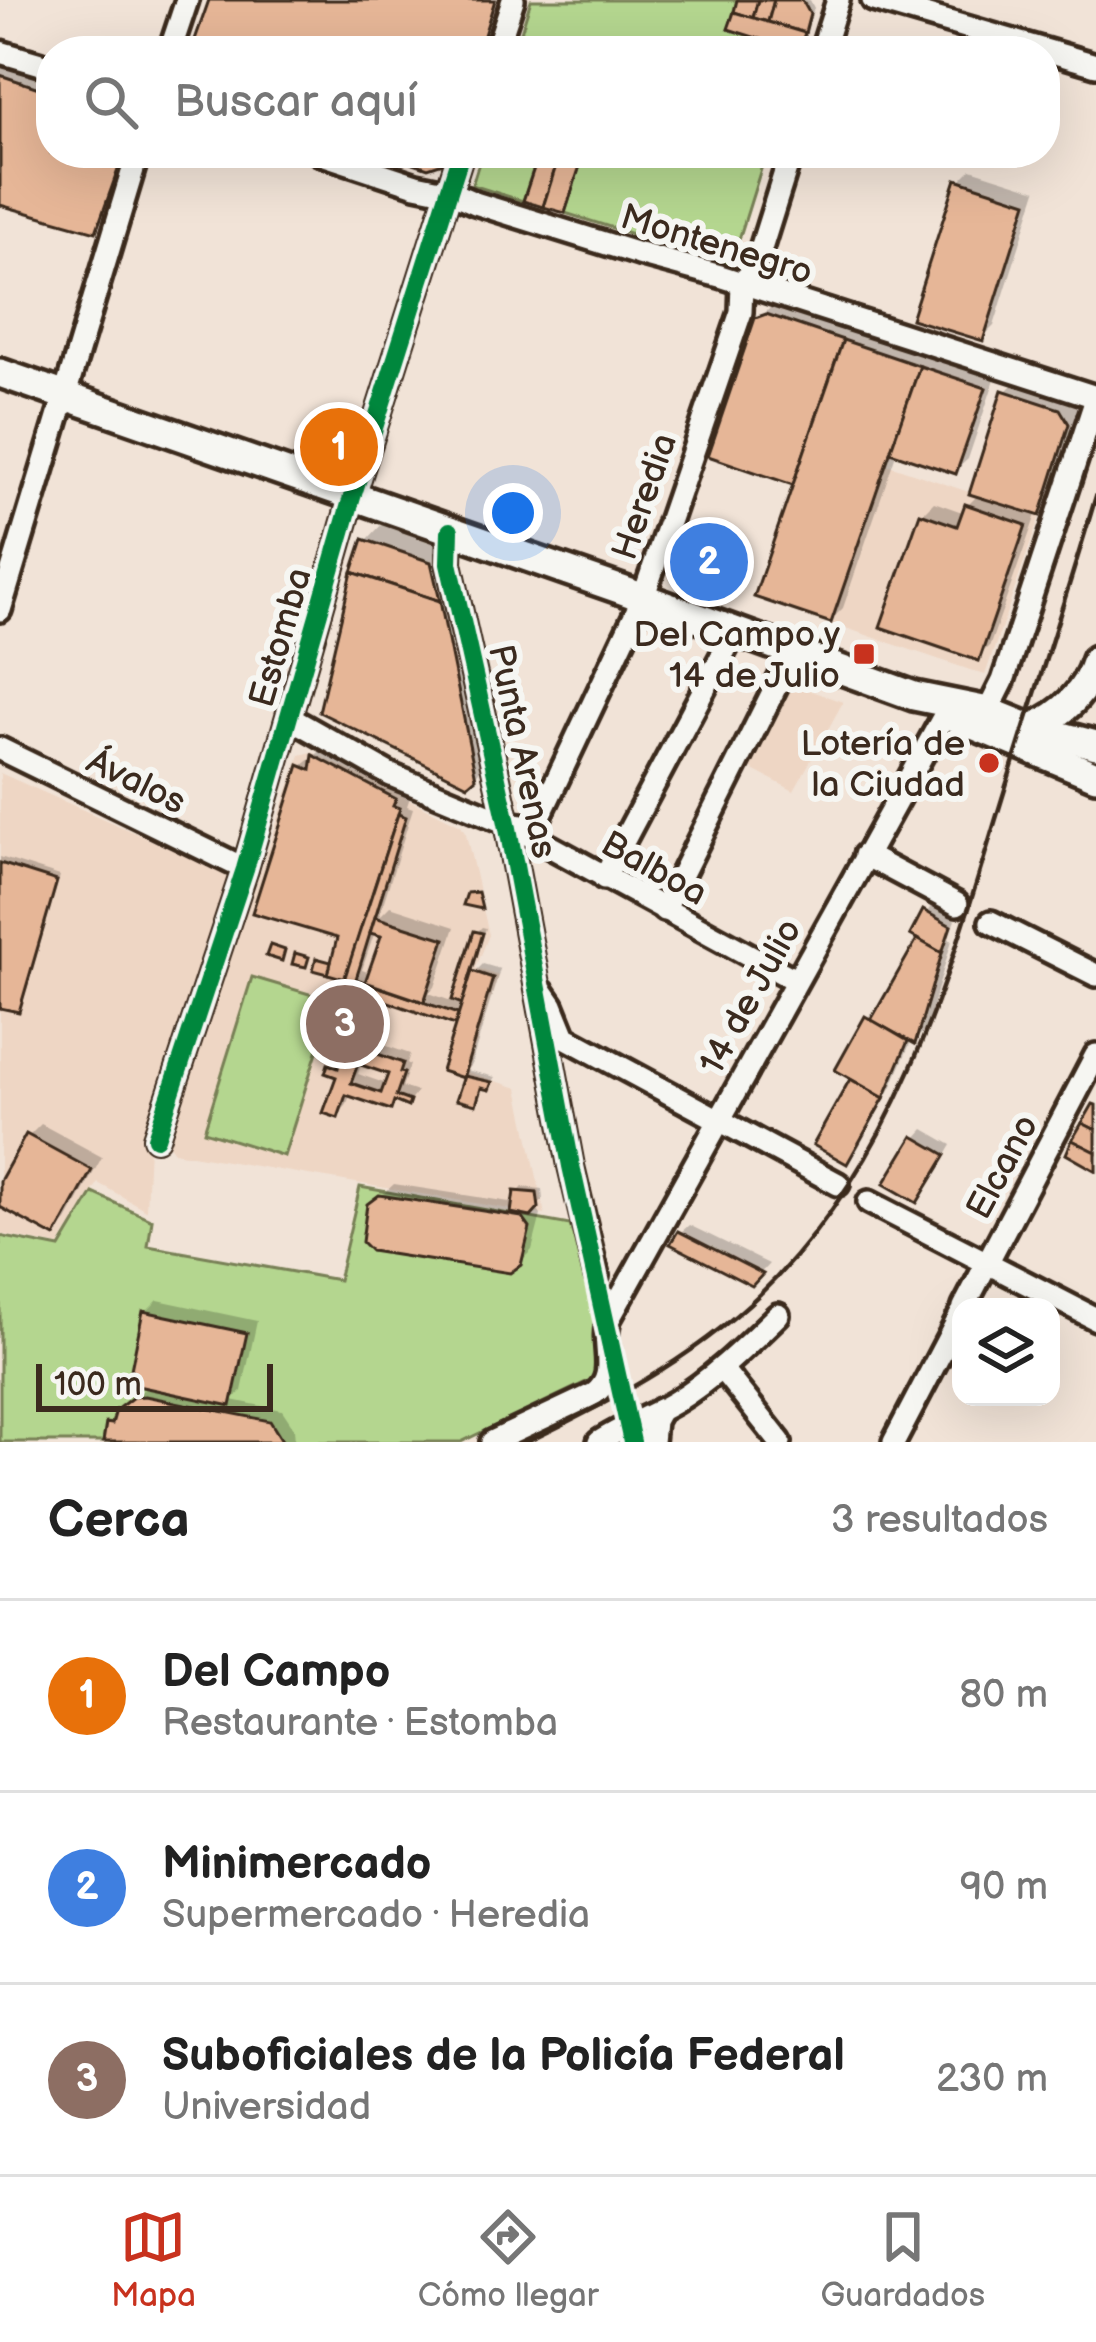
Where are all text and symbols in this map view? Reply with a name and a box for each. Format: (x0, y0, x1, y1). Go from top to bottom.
search box (36, 36, 1060, 168)
icon: search (78, 69, 144, 135)
text: Buscar aquí (174, 75, 417, 130)
street label: Montenegro (615, 196, 817, 295)
pin: 1 (300, 402, 378, 492)
street label: Heredia (604, 428, 687, 566)
your location (483, 483, 543, 543)
pin: 2 (670, 517, 748, 607)
street label: Estomba (241, 563, 322, 712)
place label: Del Campo y 14 de Julio (633, 614, 841, 698)
street label: Punta Arenas (478, 641, 565, 862)
marker: Del Campo y 14 de Julio (851, 641, 877, 667)
place label: Lotería de la Ciudad (800, 723, 965, 807)
street label: Ávalos (79, 739, 193, 825)
marker: Lotería de la Ciudad (976, 750, 1002, 776)
street label: Balboa (593, 823, 714, 916)
street label: 14 de Julio (691, 912, 811, 1082)
pin: 3 (306, 979, 384, 1069)
street label: Elcano (958, 1108, 1048, 1227)
map controls (952, 1298, 1060, 1406)
button: layers (952, 1298, 1060, 1406)
scale bar (36, 1358, 273, 1411)
text: 100 m (54, 1365, 142, 1405)
text: Cerca (48, 1490, 190, 1551)
text: 3 resultados (831, 1497, 1048, 1544)
text: Del Campo (162, 1645, 390, 1700)
text: 1 (79, 1672, 95, 1719)
text: 80 m (960, 1672, 1048, 1719)
text: Restaurante · Estomba (162, 1700, 558, 1747)
text: Minimercado (162, 1837, 431, 1892)
text: 2 (75, 1864, 99, 1911)
text: 90 m (960, 1864, 1048, 1911)
text: Supermercado · Heredia (162, 1892, 590, 1939)
text: Suboficiales de la Policía Federal (162, 2029, 845, 2084)
text: 3 (76, 2056, 98, 2103)
text: 230 m (936, 2056, 1048, 2103)
text: Universidad (162, 2084, 371, 2131)
tab: Mapa (111, 2204, 196, 2316)
tab: Cómo llegar (418, 2204, 599, 2316)
tab: Guardados (820, 2204, 985, 2316)

